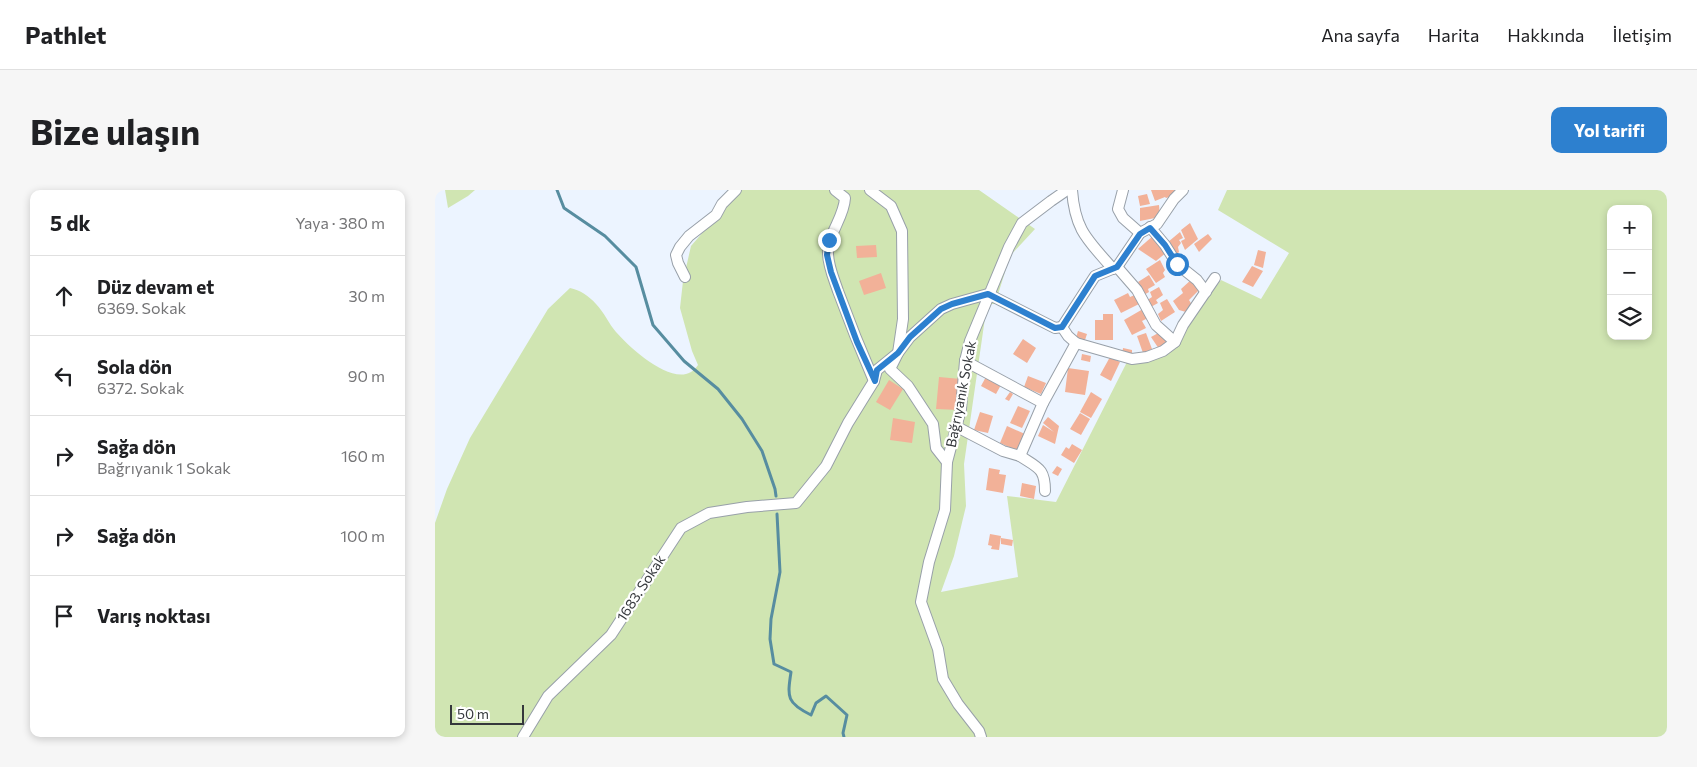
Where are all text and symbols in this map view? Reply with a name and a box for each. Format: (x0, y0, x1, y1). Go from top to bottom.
text: Pathlet (25, 20, 106, 49)
text: Ana sayfa (1321, 24, 1400, 46)
text: Harita (1428, 24, 1479, 46)
text: Hakkında (1507, 24, 1585, 46)
text: İletişim (1613, 24, 1672, 46)
button: Yol tarifi (1551, 107, 1667, 153)
text: Bize ulaşın (30, 109, 200, 152)
map controls (1607, 205, 1652, 340)
button: + (1607, 205, 1652, 250)
text: 5 dk (50, 210, 91, 235)
text: Yaya · 380 m (295, 213, 385, 232)
route end (818, 229, 841, 252)
button: − (1607, 250, 1652, 295)
route start (1166, 253, 1189, 276)
text: Düz devam et (97, 275, 214, 298)
icon: ahead (50, 282, 78, 310)
text: 30 m (348, 286, 385, 305)
button: layers (1607, 295, 1652, 340)
text: 6369. Sokak (97, 298, 186, 317)
street label: Bağrıyanık Sokak (942, 339, 979, 449)
text: Sola dön (97, 355, 172, 378)
icon: left (50, 362, 78, 390)
text: 90 m (348, 366, 385, 385)
text: 6372. Sokak (97, 378, 185, 397)
text: Sağa dön (97, 435, 176, 458)
icon: right (50, 442, 78, 470)
text: 160 m (341, 446, 385, 465)
text: Bağrıyanık 1 Sokak (97, 458, 231, 477)
icon: right (50, 522, 78, 550)
text: Sağa dön (97, 524, 176, 547)
text: 100 m (340, 526, 385, 545)
street label: 1683. Sokak (613, 551, 669, 624)
icon: arrive (50, 602, 78, 630)
text: Varış noktası (97, 604, 210, 627)
scale bar (450, 702, 524, 725)
text: 50 m (457, 705, 489, 722)

